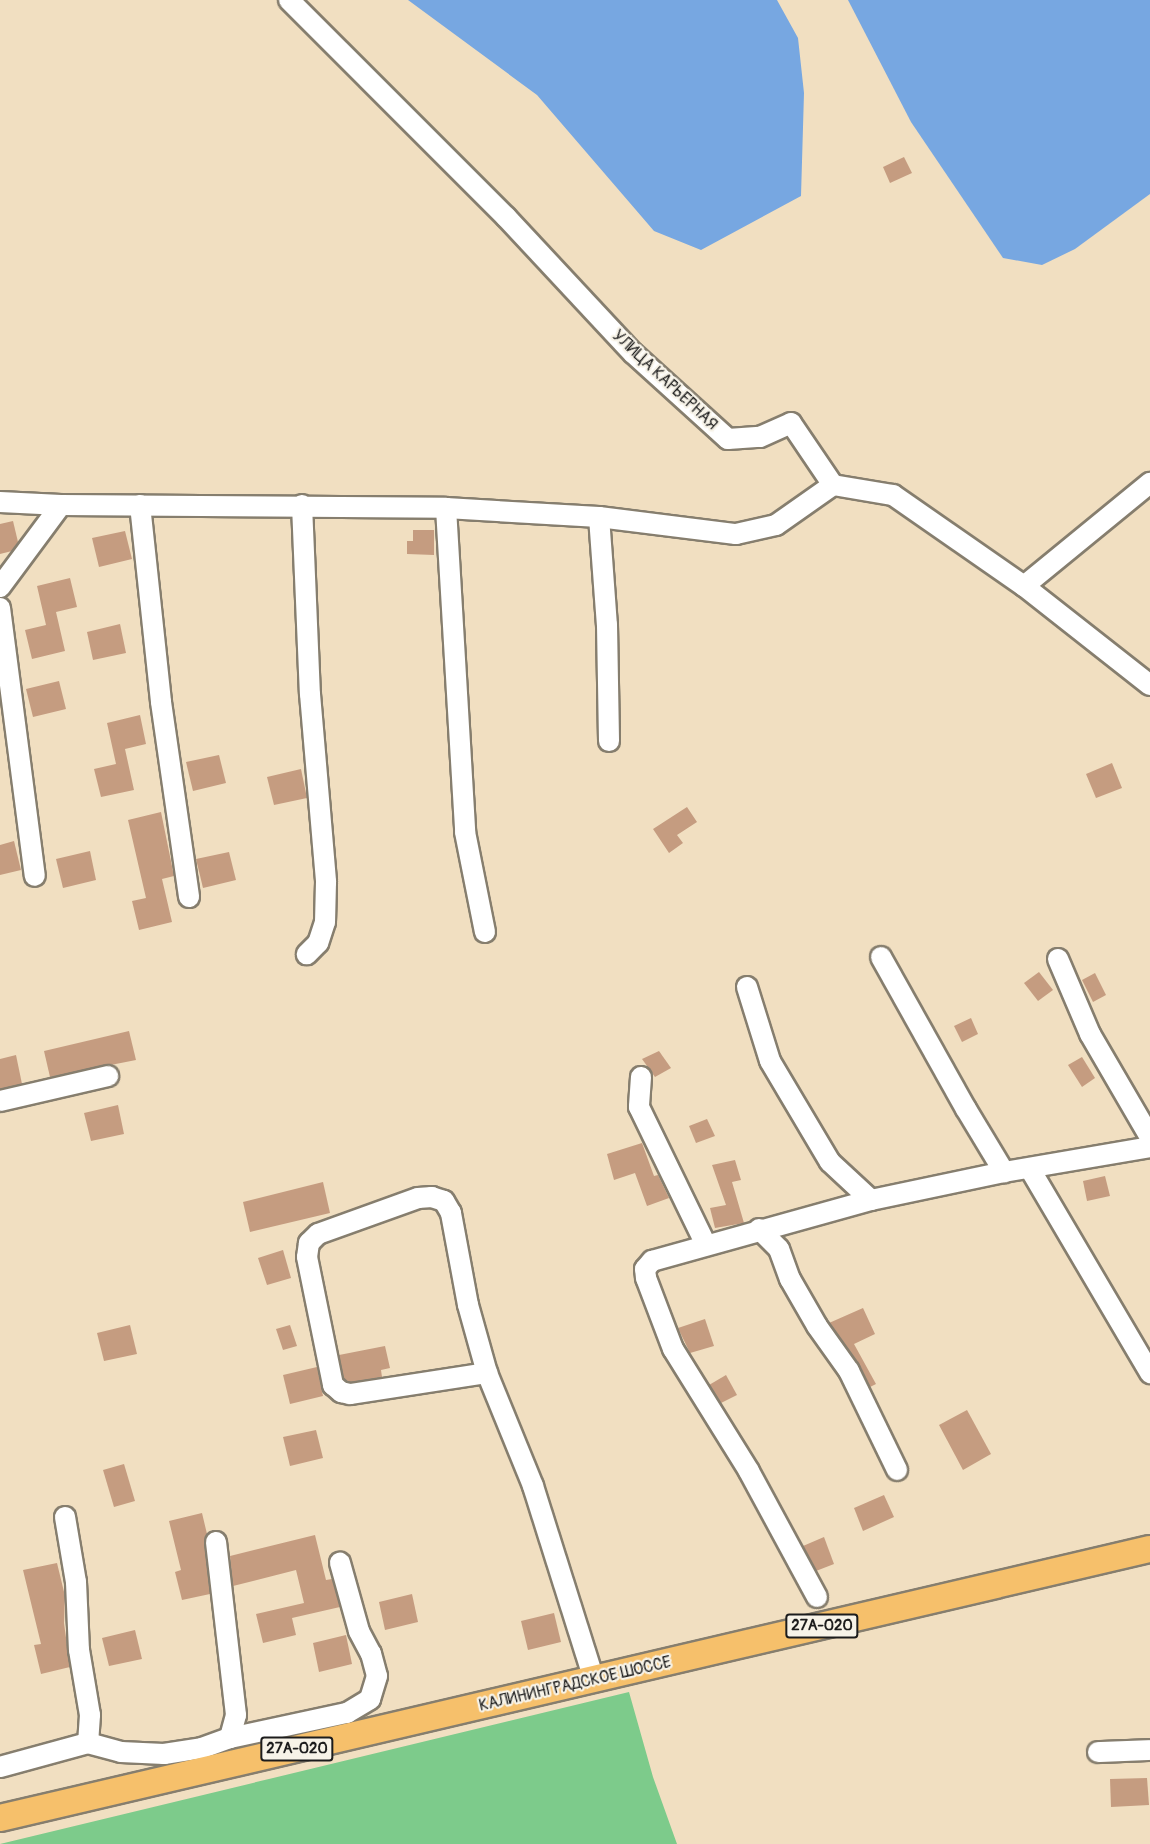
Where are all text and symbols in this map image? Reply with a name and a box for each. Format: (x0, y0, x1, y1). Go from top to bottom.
street label: УЛИЦА КАРЬЕРНАЯ (608, 326, 722, 434)
road number: 27А-020 (784, 1614, 860, 1638)
street label: КАЛИНИНГРАДСКОЕ ШОССЕ (477, 1653, 673, 1715)
road number: 27А-020 (260, 1737, 334, 1761)

